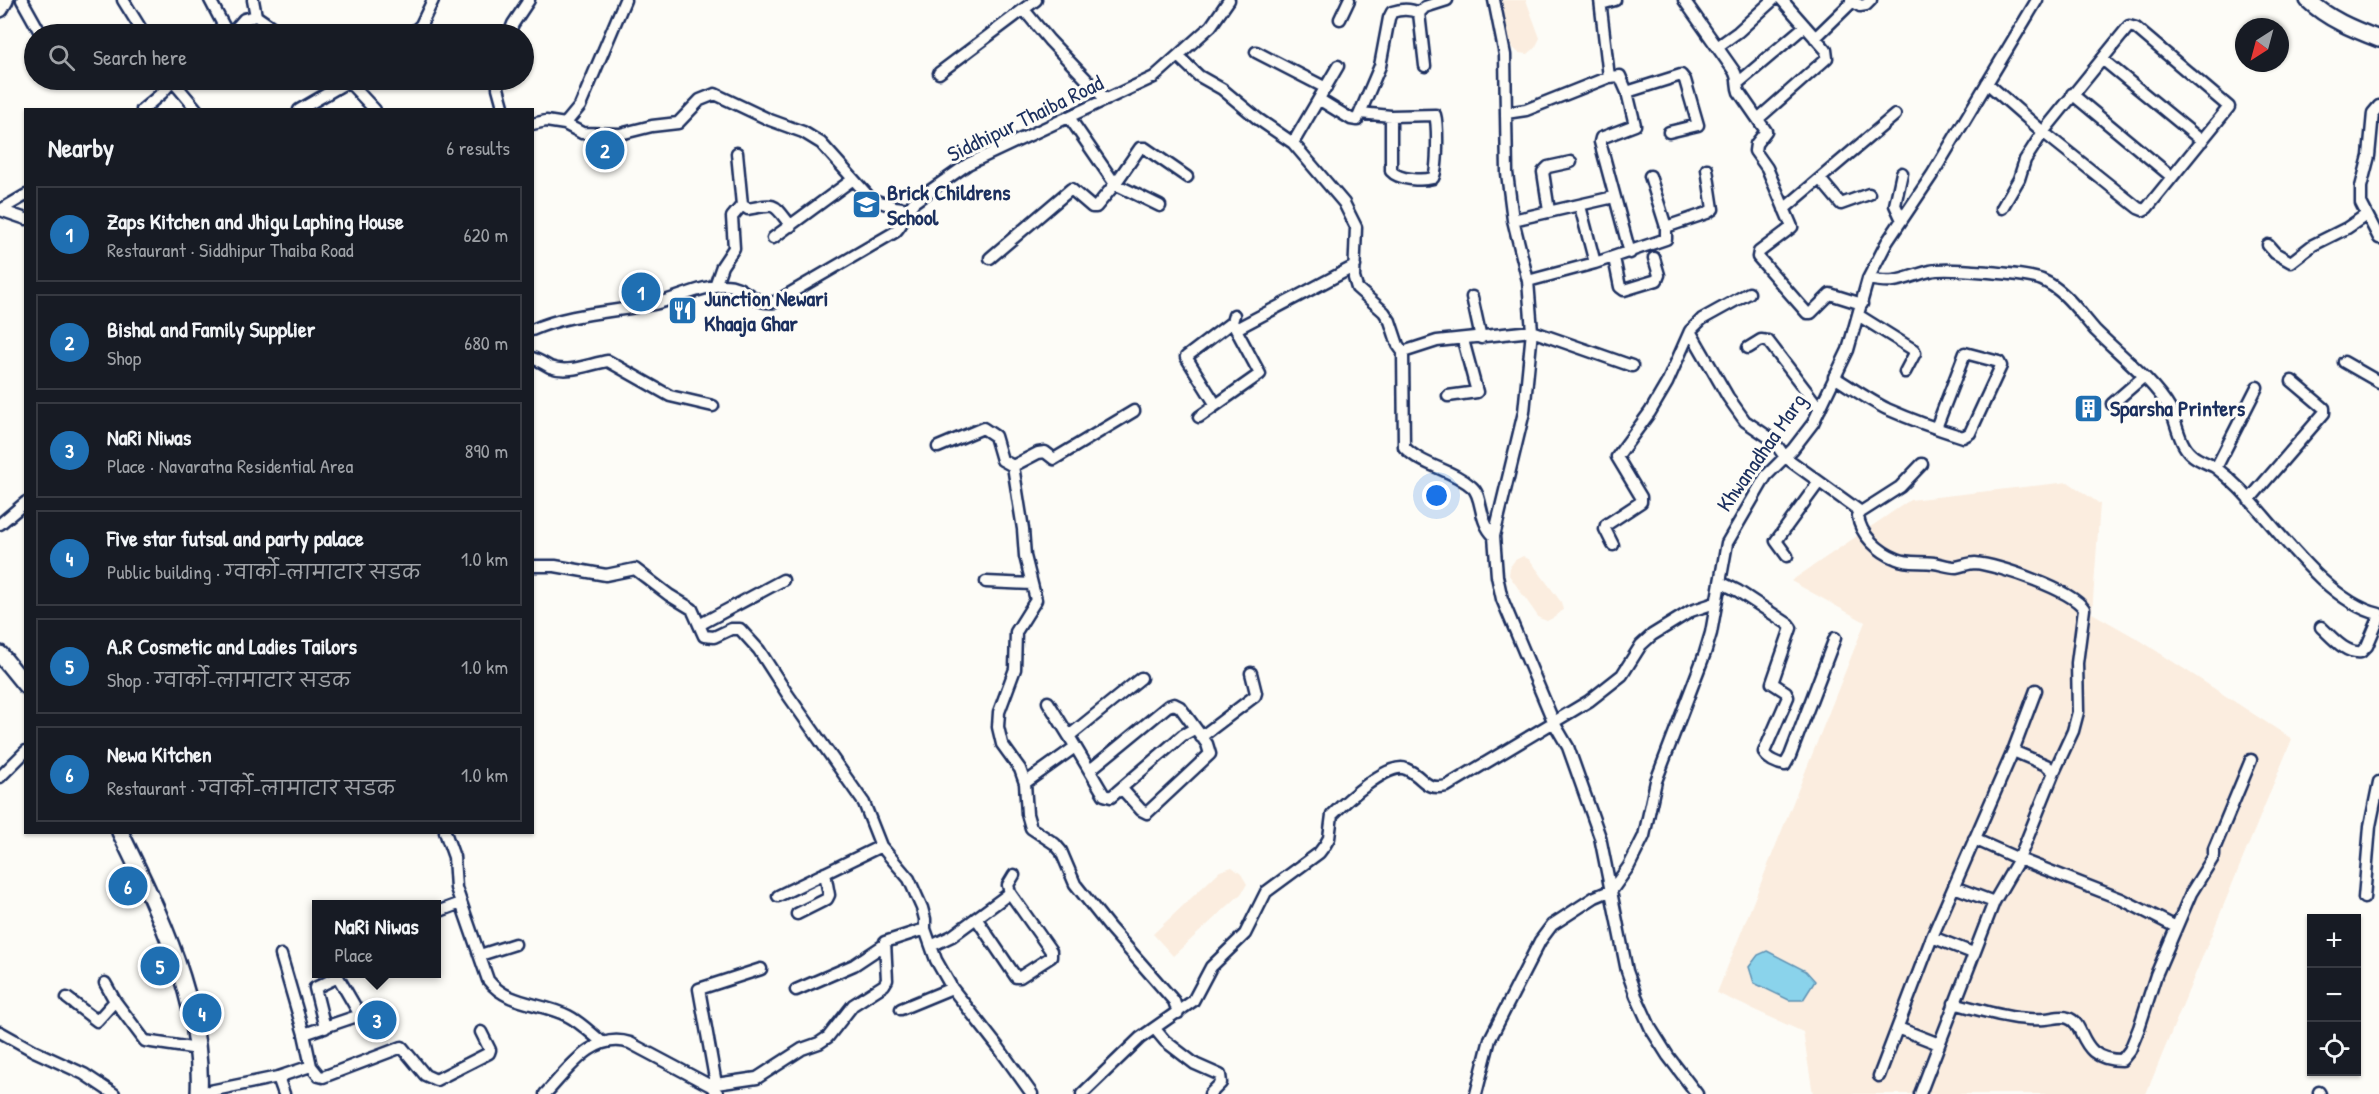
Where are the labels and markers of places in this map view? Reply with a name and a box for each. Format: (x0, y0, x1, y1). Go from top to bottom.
pin: 2 (586, 128, 624, 172)
place label: Brick Childrens School (887, 177, 1011, 232)
school or university icon: Brick Childrens School (850, 189, 882, 221)
pin: 1 (622, 270, 660, 314)
place label: Junction Newari Khaaja Ghar (704, 283, 828, 338)
restaurant icon: Junction Newari Khaaja Ghar (667, 295, 699, 327)
building icon: Sparsha Printers (2073, 392, 2105, 424)
place label: Sparsha Printers (2110, 393, 2246, 424)
pin: 6 (108, 864, 148, 908)
pin: 5 (140, 944, 180, 988)
pin: 4 (182, 990, 222, 1036)
pin: 3 (358, 998, 397, 1042)

